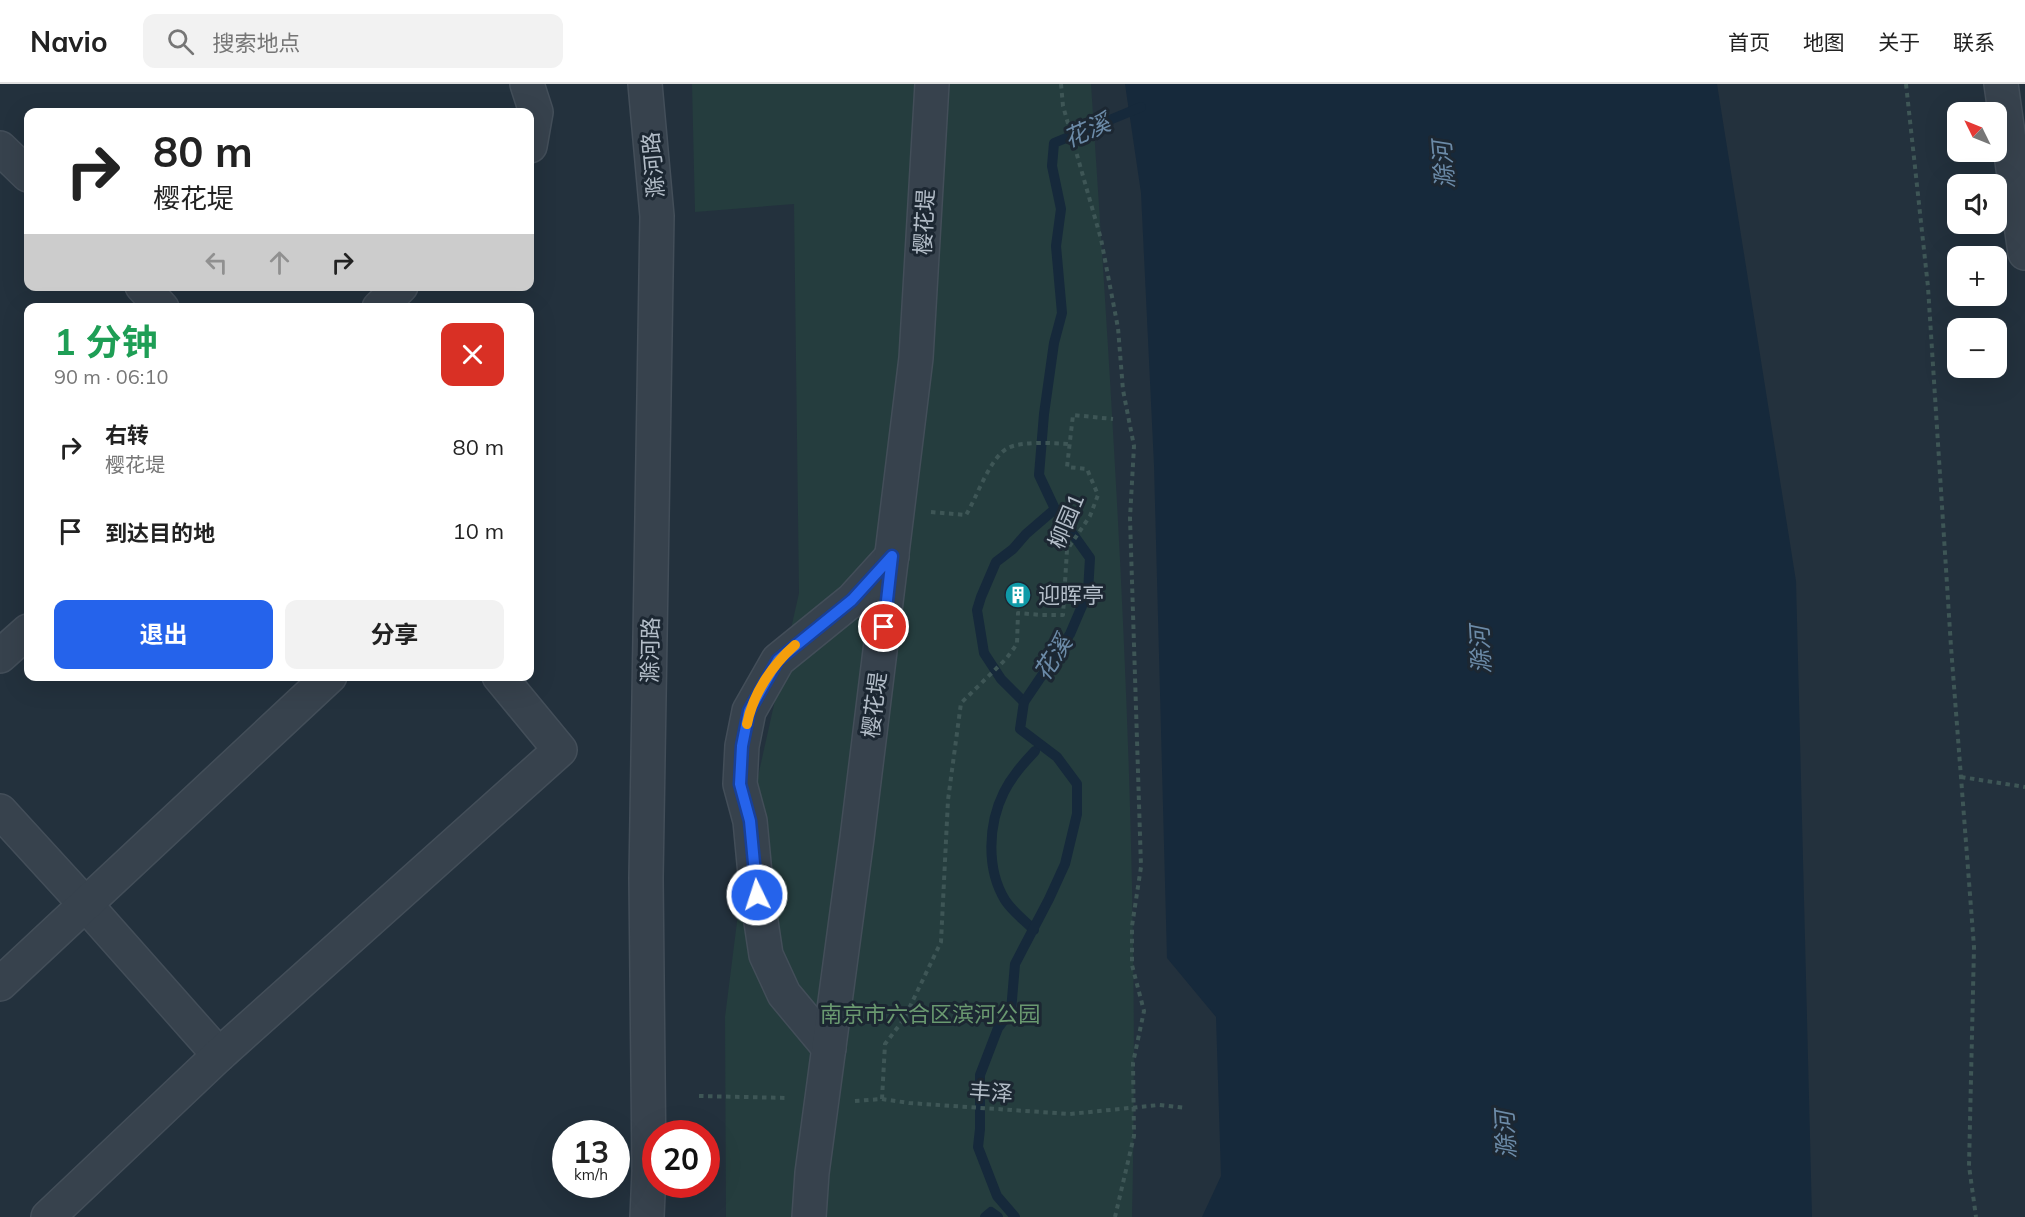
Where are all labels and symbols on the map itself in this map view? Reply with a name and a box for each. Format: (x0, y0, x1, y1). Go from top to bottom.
north arrow (1947, 102, 2007, 162)
water label: 花溪 (1059, 105, 1117, 154)
street label: 滁河路 (636, 131, 670, 199)
water label: 滁河 (1426, 136, 1460, 190)
street label: 樱花堤 (908, 188, 940, 256)
street label: 柳园1 (1042, 489, 1090, 553)
building icon: 迎晖亭 (1003, 580, 1033, 610)
place label: 迎晖亭 (1038, 581, 1104, 609)
pin (858, 601, 909, 652)
street label: 滁河路 (635, 617, 665, 683)
water label: 滁河 (1464, 621, 1496, 675)
water label: 花溪 (1027, 627, 1079, 686)
street label: 樱花堤 (856, 671, 892, 739)
position arrow (725, 863, 789, 927)
park label: 南京市六合区滨河公园 (820, 1000, 1040, 1028)
street label: 丰泽 (968, 1076, 1014, 1108)
water label: 滁河 (1489, 1106, 1521, 1160)
speed limit sign: 20 (642, 1120, 720, 1198)

